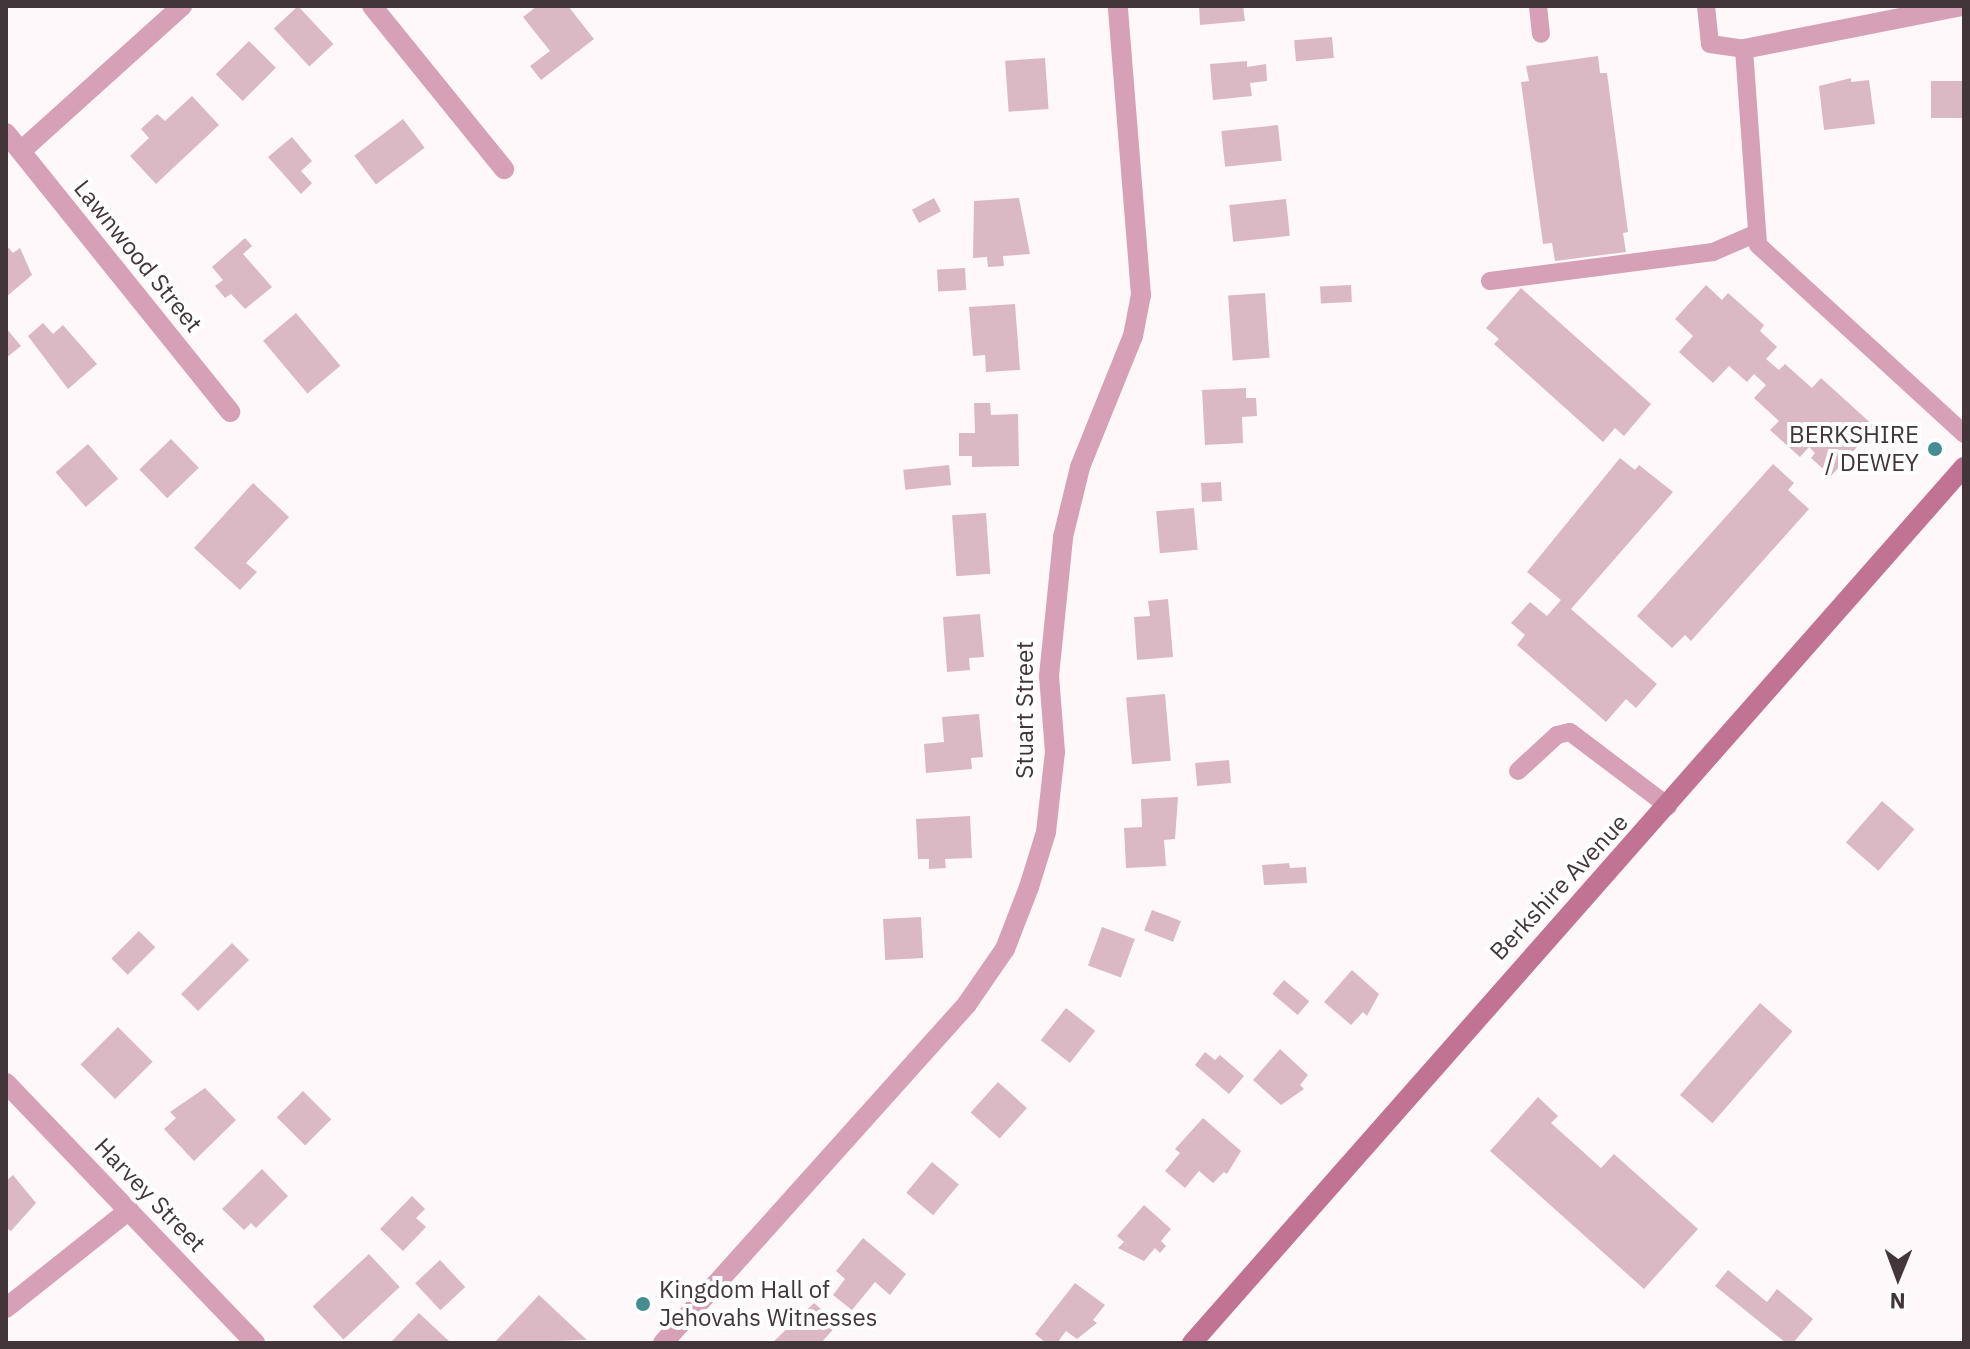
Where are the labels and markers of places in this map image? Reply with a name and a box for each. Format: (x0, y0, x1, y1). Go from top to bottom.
place label: BERKSHIRE / DEWEY (1789, 421, 1919, 477)
marker: BERKSHIRE / DEWEY (1926, 440, 1944, 458)
place label: Kingdom Hall of Jehovahs Witnesses (659, 1276, 877, 1332)
marker: Kingdom Hall of Jehovahs Witnesses (634, 1295, 652, 1313)

